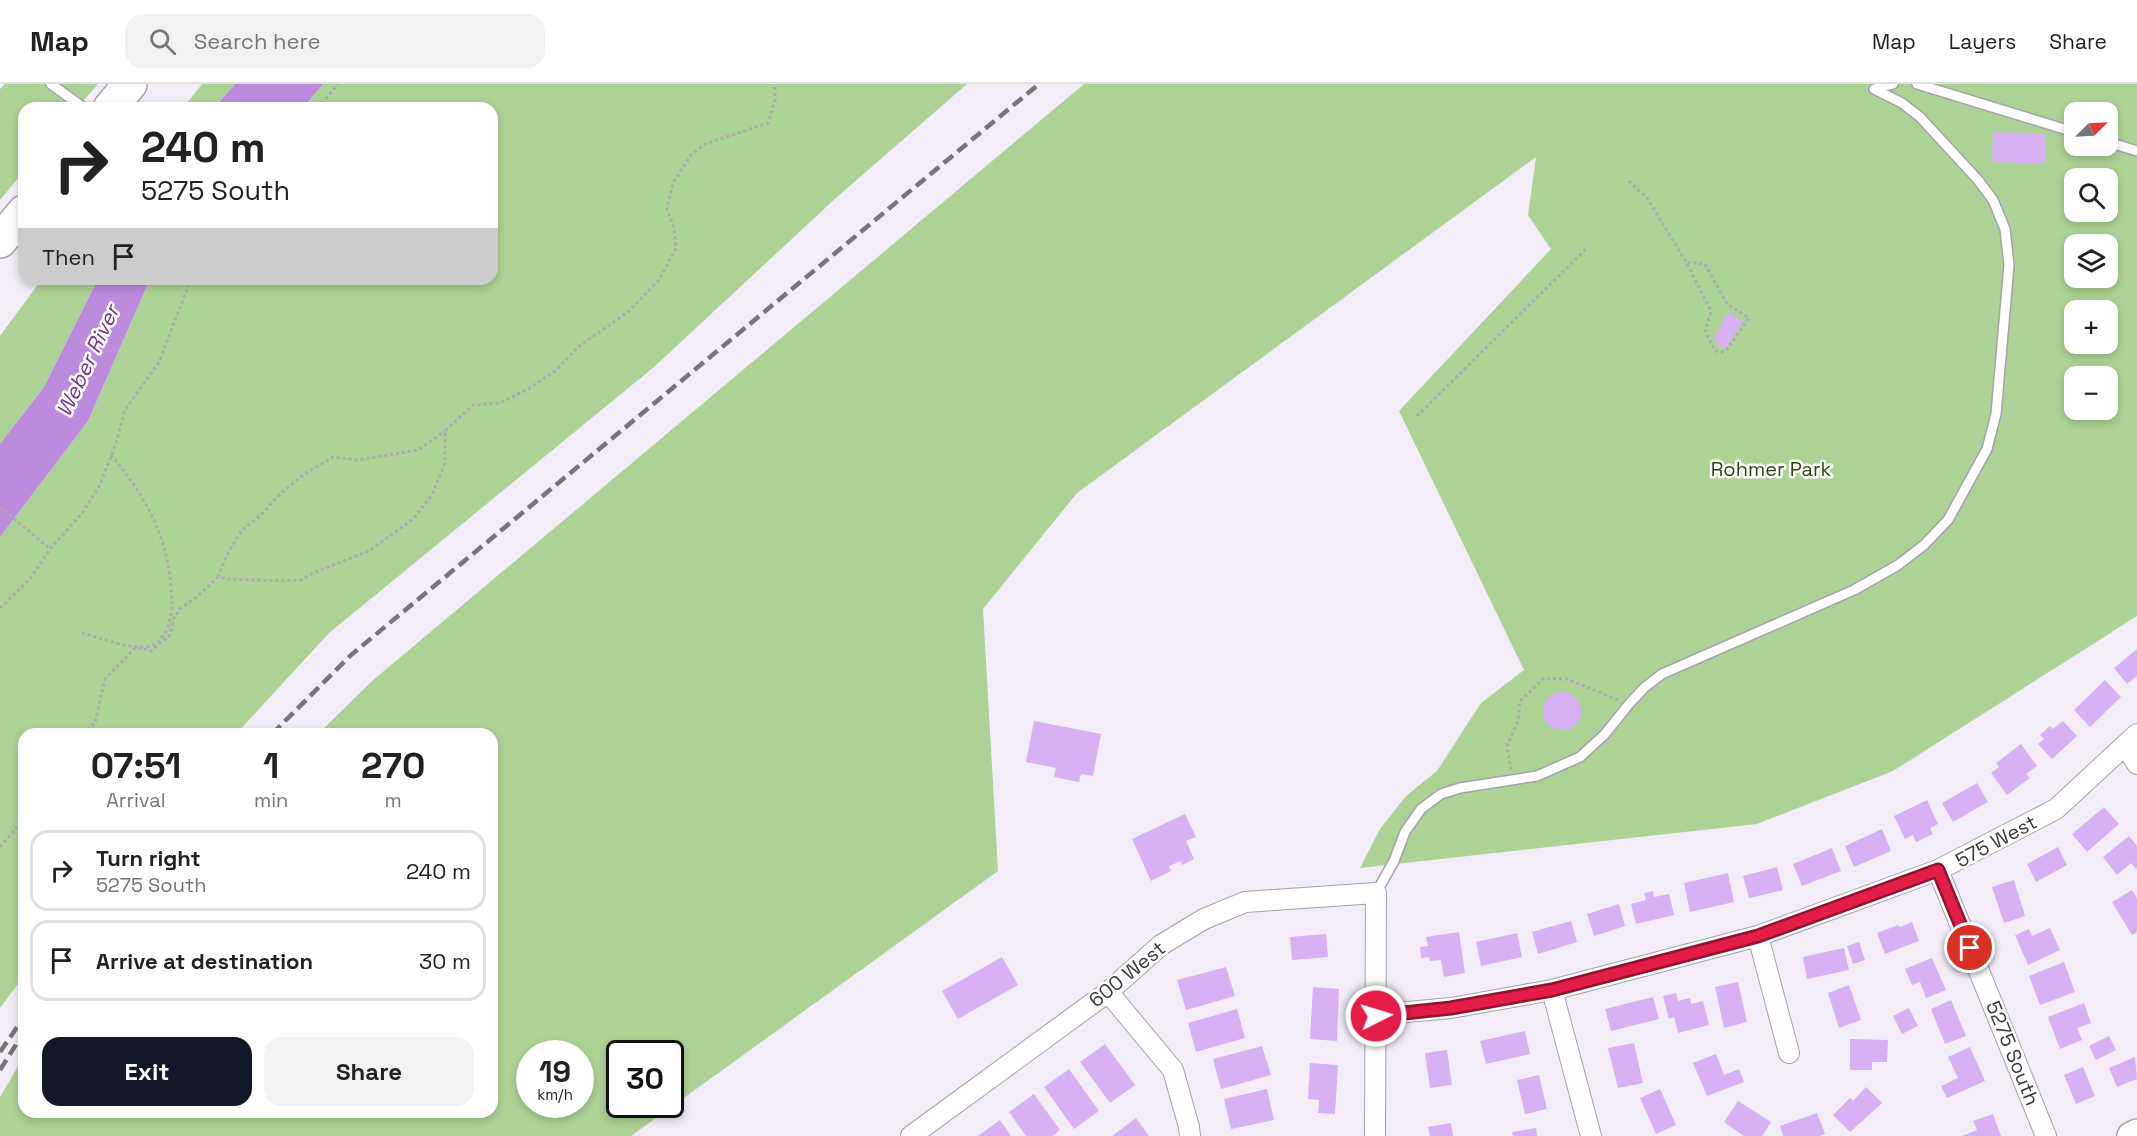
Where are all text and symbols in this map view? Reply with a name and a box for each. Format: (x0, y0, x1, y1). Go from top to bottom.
search box (125, 14, 545, 68)
text: Map (30, 23, 89, 59)
icon: search (146, 25, 179, 58)
text: Search here (194, 27, 321, 55)
text: Map (1872, 28, 1916, 55)
text: Layers (1949, 28, 2016, 55)
text: Share (2049, 28, 2107, 55)
north arrow (2064, 102, 2118, 156)
map controls (2064, 102, 2118, 420)
text: 240 m (141, 121, 266, 174)
icon: right (42, 126, 120, 204)
button: search (2064, 168, 2118, 222)
text: 5275 South (141, 173, 290, 208)
button: layers (2064, 234, 2118, 288)
icon: arrive (107, 240, 140, 273)
text: Then (42, 243, 95, 271)
water label: Weber River (50, 299, 126, 421)
button: + (2064, 300, 2118, 354)
button: − (2064, 366, 2118, 420)
park label: Rohmer Park (1711, 456, 1832, 482)
text: 07:51 (91, 743, 181, 789)
text: 1 (263, 743, 279, 789)
text: 270 (361, 743, 425, 789)
text: Arrival (106, 787, 166, 813)
text: min (254, 787, 288, 813)
text: m (385, 787, 402, 813)
street label: 575 West (1951, 809, 2041, 873)
text: Turn right (96, 844, 201, 872)
icon: right (45, 854, 78, 887)
text: 240 m (406, 857, 471, 885)
text: 5275 South (96, 872, 206, 898)
pin (1944, 922, 1995, 973)
icon: arrive (1953, 931, 1986, 964)
street label: 600 West (1083, 935, 1171, 1013)
icon: arrive (45, 944, 78, 977)
text: Arrive at destination (96, 947, 313, 975)
text: 30 m (419, 947, 471, 975)
position arrow (1344, 984, 1408, 1048)
street label: 5275 South (1980, 997, 2046, 1109)
button: Exit (42, 1037, 252, 1106)
button: Share (264, 1037, 474, 1106)
speed limit sign: 30 (606, 1040, 684, 1118)
text: 19 (539, 1052, 571, 1091)
text: km/h (537, 1085, 573, 1104)

